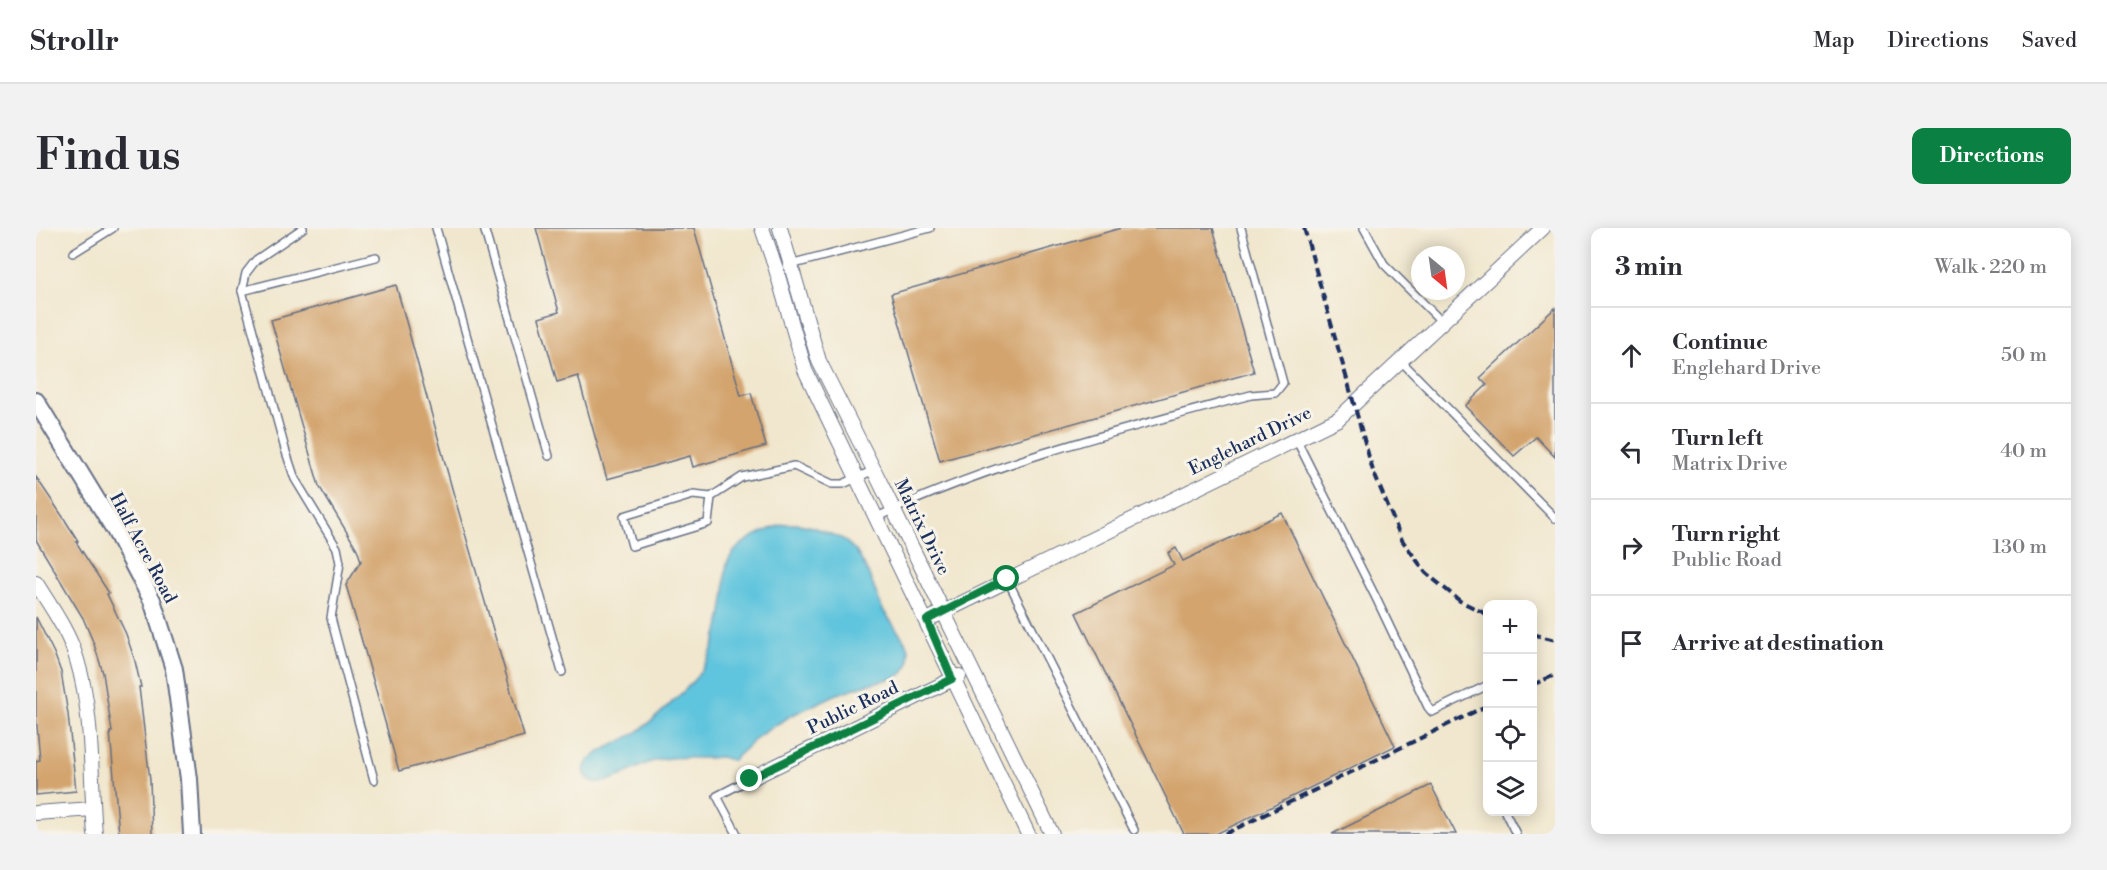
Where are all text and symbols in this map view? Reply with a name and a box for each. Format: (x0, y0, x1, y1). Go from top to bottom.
text: Strollr (30, 24, 119, 59)
text: Map (1813, 28, 1855, 54)
text: Directions (1888, 28, 1989, 54)
text: Saved (2022, 28, 2077, 54)
button: Directions (1912, 128, 2071, 184)
text: Find us (36, 130, 180, 183)
north arrow (1411, 246, 1465, 300)
text: 3 min (1615, 251, 1683, 283)
text: Walk · 220 m (1934, 255, 2047, 280)
text: Continue (1672, 329, 1768, 356)
icon: ahead (1615, 339, 1648, 372)
text: 50 m (2001, 343, 2047, 368)
text: Englehard Drive (1672, 356, 1821, 381)
street label: Englehard Drive (1185, 401, 1315, 481)
text: Turn left (1672, 425, 1763, 452)
icon: left (1615, 435, 1648, 468)
text: 40 m (2000, 439, 2047, 464)
text: Matrix Drive (1672, 452, 1788, 477)
street label: Matrix Drive (889, 475, 955, 579)
street label: Half Acre Road (104, 489, 182, 608)
text: Turn right (1672, 521, 1780, 548)
icon: right (1615, 531, 1648, 564)
text: 130 m (1992, 535, 2047, 560)
text: Public Road (1672, 548, 1782, 573)
route start (993, 565, 1019, 591)
map controls (1483, 600, 1537, 816)
button: + (1483, 600, 1537, 654)
icon: arrive (1615, 627, 1648, 660)
text: Arrive at destination (1672, 630, 1884, 657)
button: − (1483, 654, 1537, 708)
street label: Public Road (804, 676, 903, 740)
button: locate (1483, 708, 1537, 762)
button: layers (1483, 762, 1537, 816)
route end (736, 765, 762, 791)

